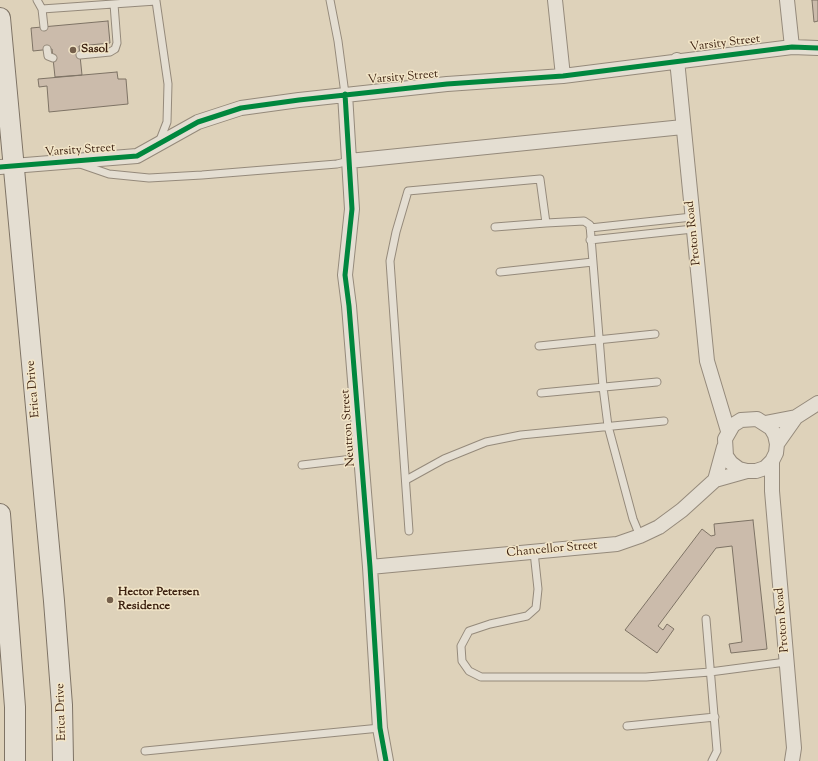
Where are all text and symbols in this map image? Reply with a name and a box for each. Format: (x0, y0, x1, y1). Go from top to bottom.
street label: Varsity Street (689, 33, 761, 55)
place label: Sasol (81, 43, 108, 57)
marker: Sasol (68, 45, 78, 55)
street label: Varsity Street (367, 68, 439, 88)
street label: Varsity Street (44, 141, 116, 161)
street label: Proton Road (683, 200, 705, 266)
street label: Erica Drive (24, 360, 44, 418)
street label: Neutron Street (339, 389, 359, 467)
street label: Chancellor Street (506, 539, 598, 561)
place label: Hector Petersen Residence (118, 586, 200, 614)
street label: Proton Road (773, 587, 793, 653)
marker: Hector Petersen Residence (105, 595, 115, 605)
street label: Erica Drive (54, 683, 70, 741)

